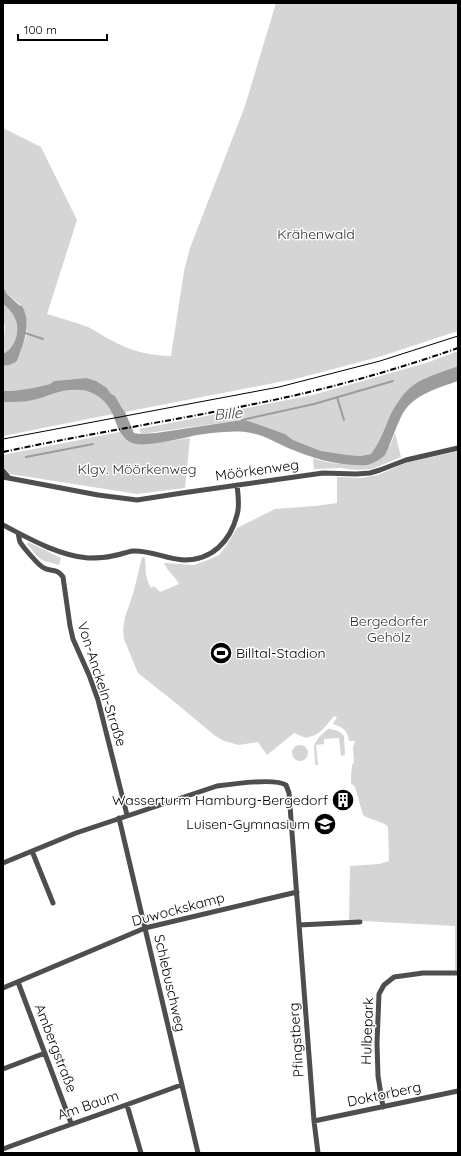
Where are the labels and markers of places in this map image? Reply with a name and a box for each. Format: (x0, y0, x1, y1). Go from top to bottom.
sports icon: Billtal-Stadion (208, 640, 234, 666)
place label: Billtal-Stadion (236, 644, 326, 662)
building icon: Wasserturm Hamburg-Bergedorf (330, 787, 356, 813)
place label: Wasserturm Hamburg-Bergedorf (112, 791, 328, 809)
school or university icon: Luisen-Gymnasium (312, 811, 338, 837)
place label: Luisen-Gymnasium (186, 815, 310, 833)

